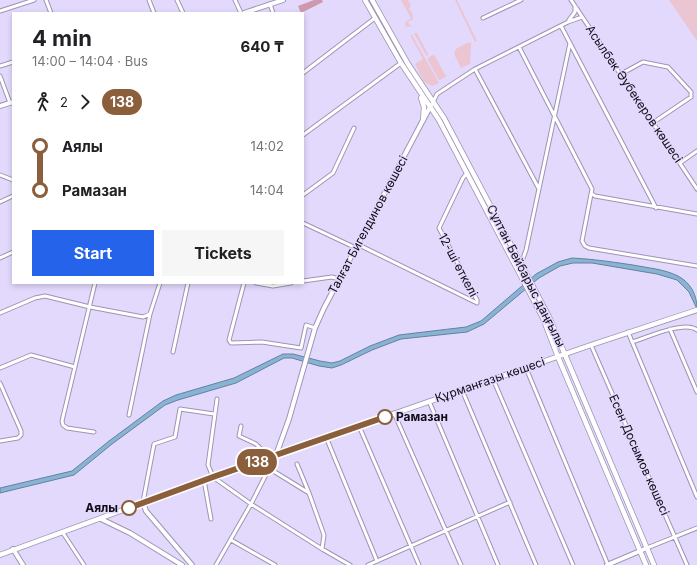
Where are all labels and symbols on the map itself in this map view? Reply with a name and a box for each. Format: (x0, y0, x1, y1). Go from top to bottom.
street label: Асылбек Әубекеров көшесі (583, 22, 686, 165)
street label: Талғат Бигелдинов көшесі (325, 153, 410, 296)
street label: Сұлтан Бейбарыс даңғылы (484, 202, 569, 350)
street label: 12-ші өткелі (435, 230, 482, 299)
street label: Құрманғазы көшесі (433, 354, 547, 405)
street label: Есен Досымов көшесі (606, 392, 673, 518)
marker: Рамазан (377, 409, 393, 425)
place label: Рамазан (396, 409, 448, 424)
line badge: 138 (234, 449, 280, 475)
place label: Аялы (85, 500, 118, 515)
marker: Аялы (121, 500, 137, 516)

